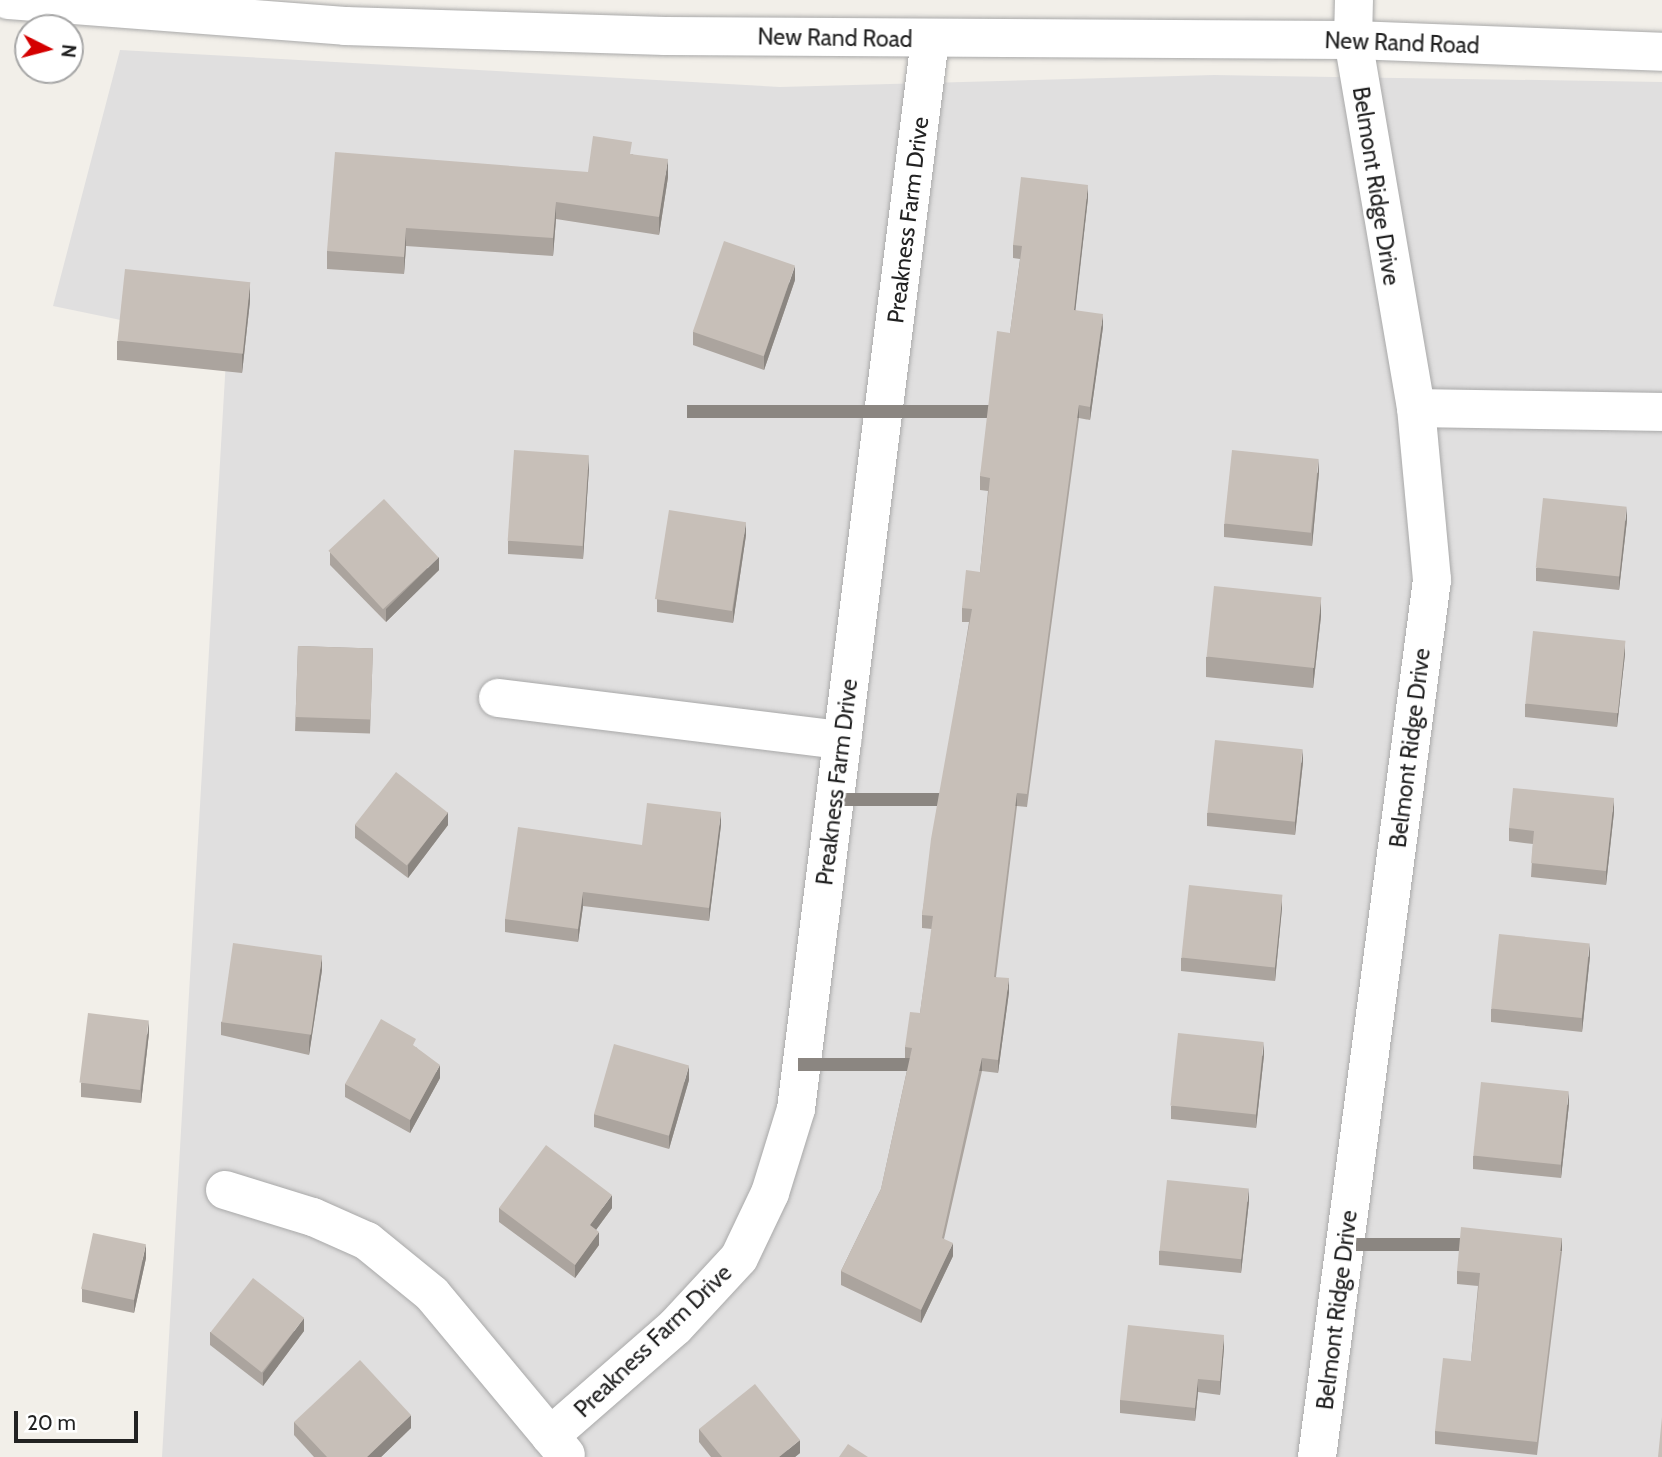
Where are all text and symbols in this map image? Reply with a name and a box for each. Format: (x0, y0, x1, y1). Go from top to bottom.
north arrow (14, 14, 84, 84)
street label: New Rand Road (757, 23, 913, 53)
street label: New Rand Road (1324, 27, 1480, 59)
text: N (56, 43, 81, 59)
street label: Belmont Ridge Drive (1347, 85, 1405, 287)
street label: Preakness Farm Drive (882, 115, 934, 325)
street label: Belmont Ridge Drive (1384, 647, 1436, 849)
street label: Preakness Farm Drive (811, 677, 863, 887)
street label: Belmont Ridge Drive (1311, 1209, 1363, 1411)
street label: Preakness Farm Drive (569, 1259, 737, 1423)
scale bar (18, 1398, 142, 1442)
text: 20 m (27, 1410, 76, 1435)

